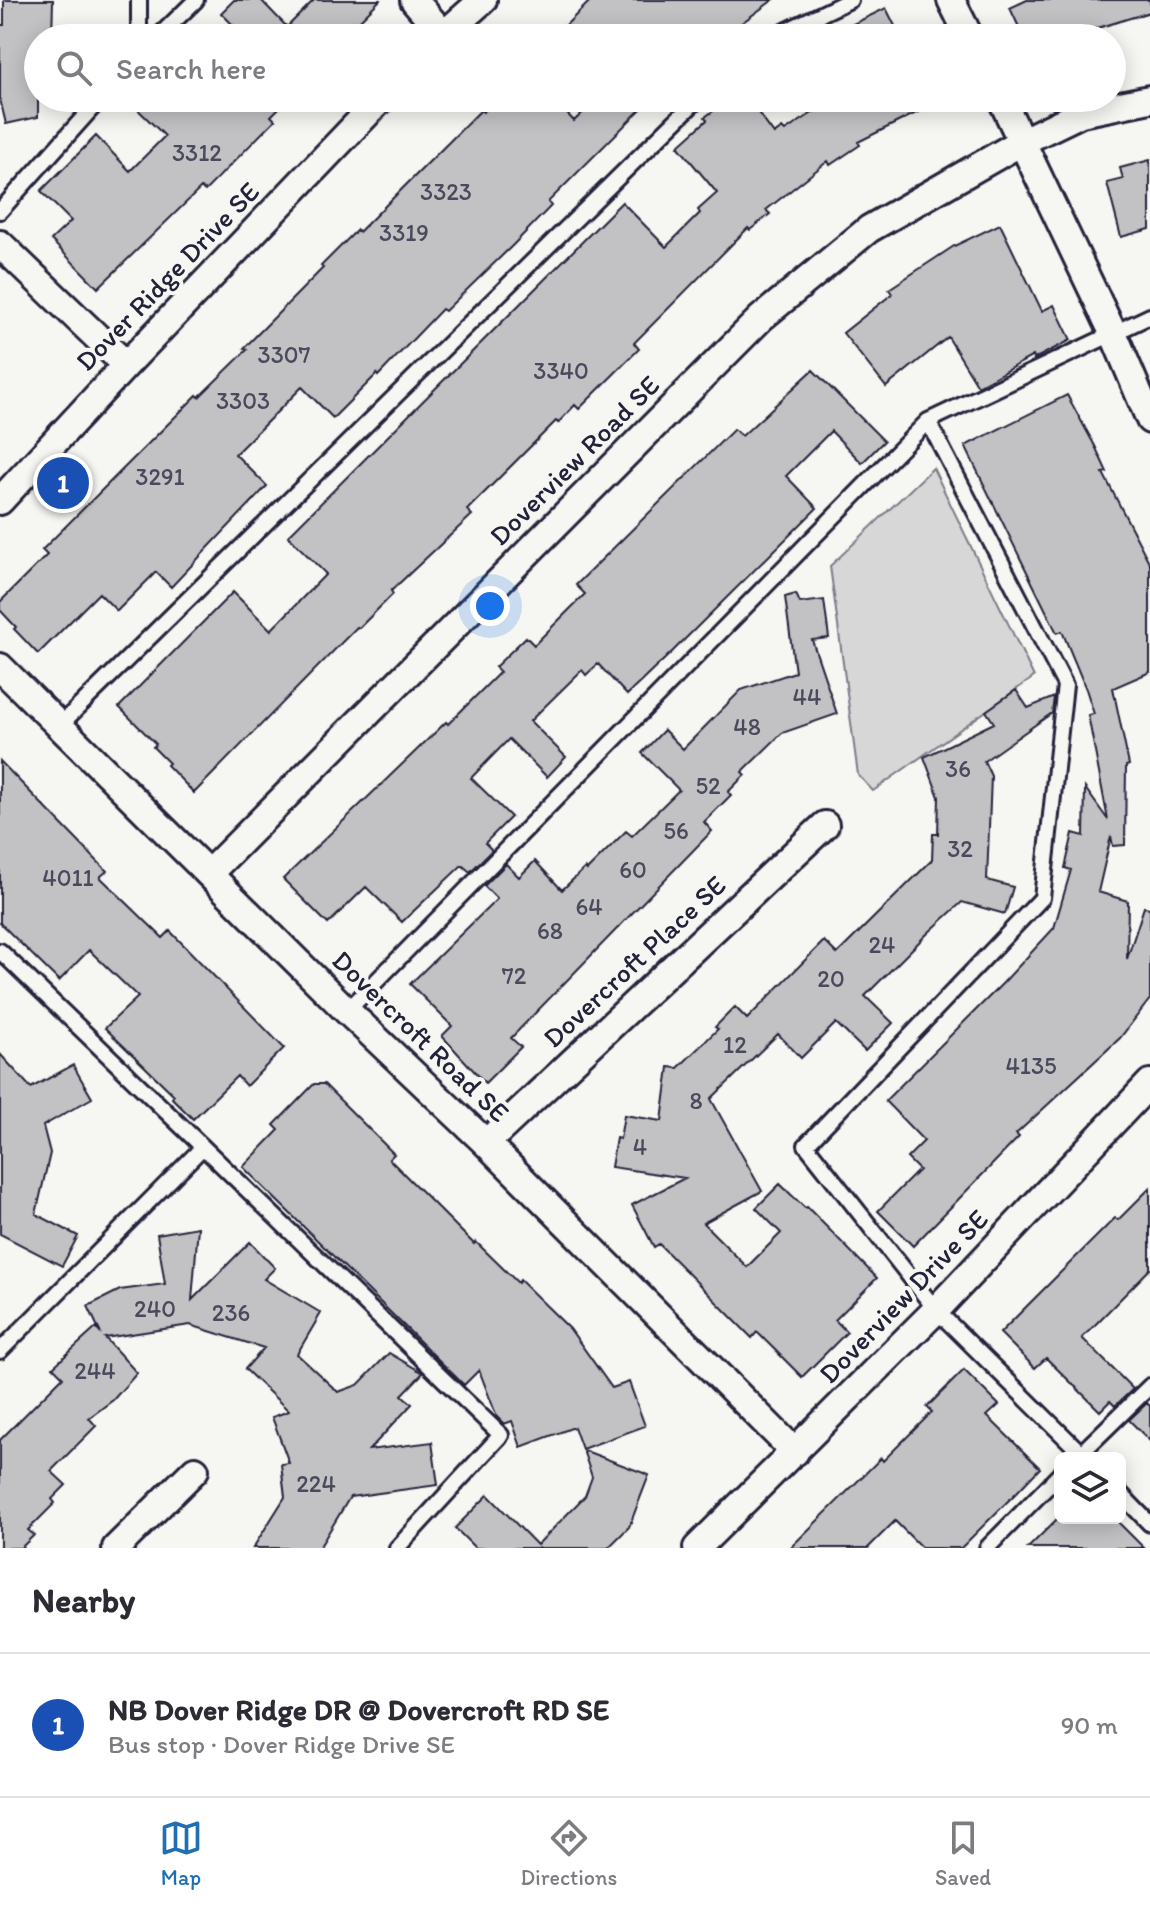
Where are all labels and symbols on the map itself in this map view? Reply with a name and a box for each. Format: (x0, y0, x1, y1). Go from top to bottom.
house number: 3312 (172, 138, 222, 167)
street label: Dover Ridge Drive SE (68, 174, 266, 378)
house number: 3323 (420, 177, 472, 206)
house number: 3319 (379, 218, 429, 247)
house number: 3307 (258, 340, 311, 369)
house number: 3340 (533, 356, 589, 385)
street label: Doverview Road SE (482, 368, 666, 552)
house number: 3303 (216, 386, 270, 415)
pin: 1 (37, 453, 89, 513)
house number: 3291 (135, 462, 185, 491)
your location (470, 586, 510, 626)
house number: 44 (793, 682, 821, 711)
house number: 48 (733, 712, 761, 741)
house number: 36 (945, 754, 971, 783)
house number: 52 (695, 771, 721, 800)
house number: 56 (663, 816, 689, 845)
house number: 32 (947, 834, 973, 863)
house number: 60 (619, 855, 647, 884)
house number: 4011 (42, 863, 94, 892)
street label: Dovercroft Place SE (536, 868, 732, 1054)
house number: 64 (575, 892, 603, 921)
house number: 68 (537, 916, 563, 945)
house number: 24 (868, 930, 896, 959)
street label: Dovercroft Road SE (325, 943, 517, 1129)
house number: 72 (502, 961, 527, 990)
house number: 20 (817, 964, 845, 993)
house number: 12 (723, 1030, 747, 1059)
house number: 4135 (1005, 1051, 1057, 1080)
house number: 8 (689, 1086, 703, 1115)
house number: 4 (633, 1132, 647, 1161)
street label: Doverview Drive SE (811, 1202, 995, 1390)
house number: 240 (134, 1294, 176, 1323)
house number: 236 (212, 1298, 250, 1327)
house number: 244 (74, 1356, 116, 1385)
house number: 224 (296, 1469, 336, 1498)

